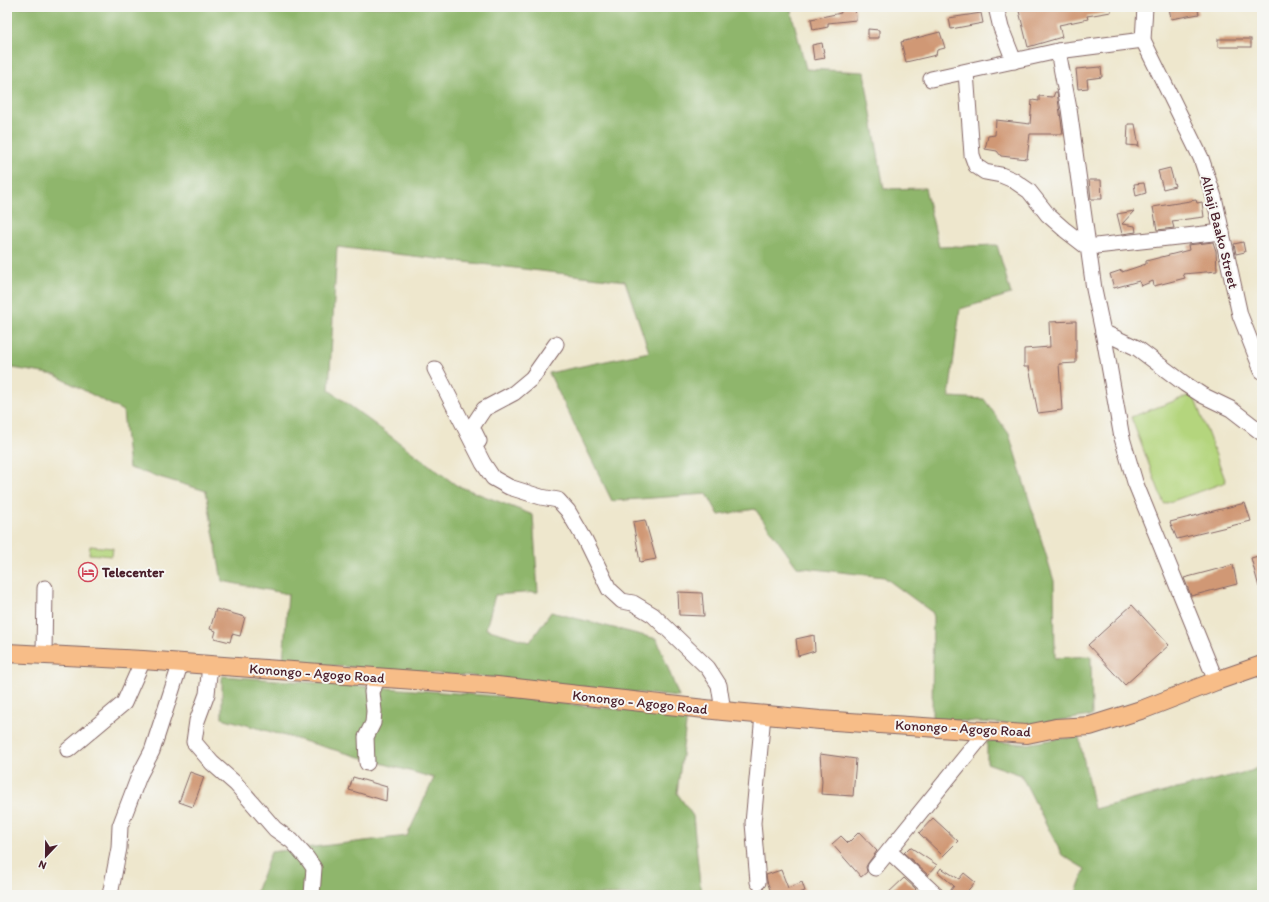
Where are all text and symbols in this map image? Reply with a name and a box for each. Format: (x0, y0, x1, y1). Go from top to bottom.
street label: Alhaji Baako Street (1197, 174, 1242, 290)
hotel icon: Telecenter (77, 561, 99, 583)
place label: Telecenter (101, 564, 165, 581)
street label: Konongo - Agogo Road (249, 660, 386, 687)
street label: Konongo - Agogo Road (571, 687, 709, 718)
street label: Konongo - Agogo Road (895, 716, 1032, 741)
north arrow (26, 836, 66, 876)
text: N (37, 857, 48, 872)

